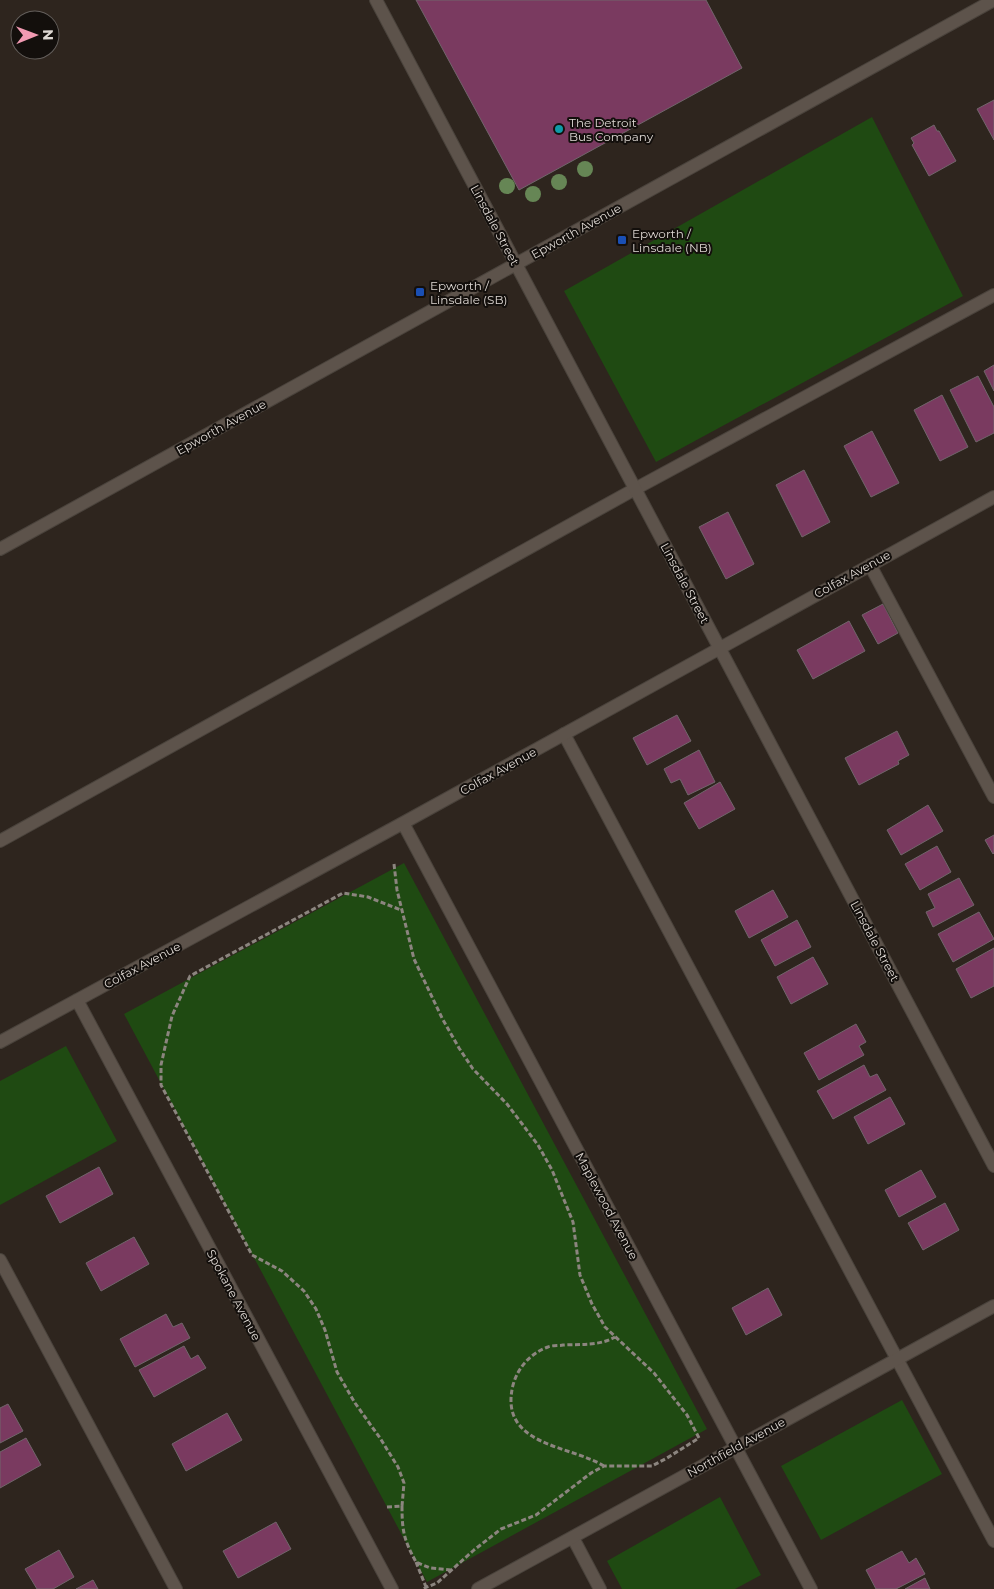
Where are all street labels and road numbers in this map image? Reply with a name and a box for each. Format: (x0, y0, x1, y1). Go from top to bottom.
street label: Linsdale Street (467, 182, 523, 268)
street label: Epworth Avenue (529, 200, 623, 262)
street label: Epworth Avenue (174, 396, 268, 458)
street label: Linsdale Street (657, 540, 713, 626)
street label: Colfax Avenue (811, 547, 893, 601)
street label: Colfax Avenue (457, 744, 539, 798)
street label: Linsdale Street (847, 898, 903, 984)
street label: Colfax Avenue (101, 938, 183, 992)
street label: Maplewood Avenue (572, 1150, 642, 1262)
street label: Spokane Avenue (204, 1247, 264, 1343)
street label: Northfield Avenue (684, 1414, 788, 1480)

